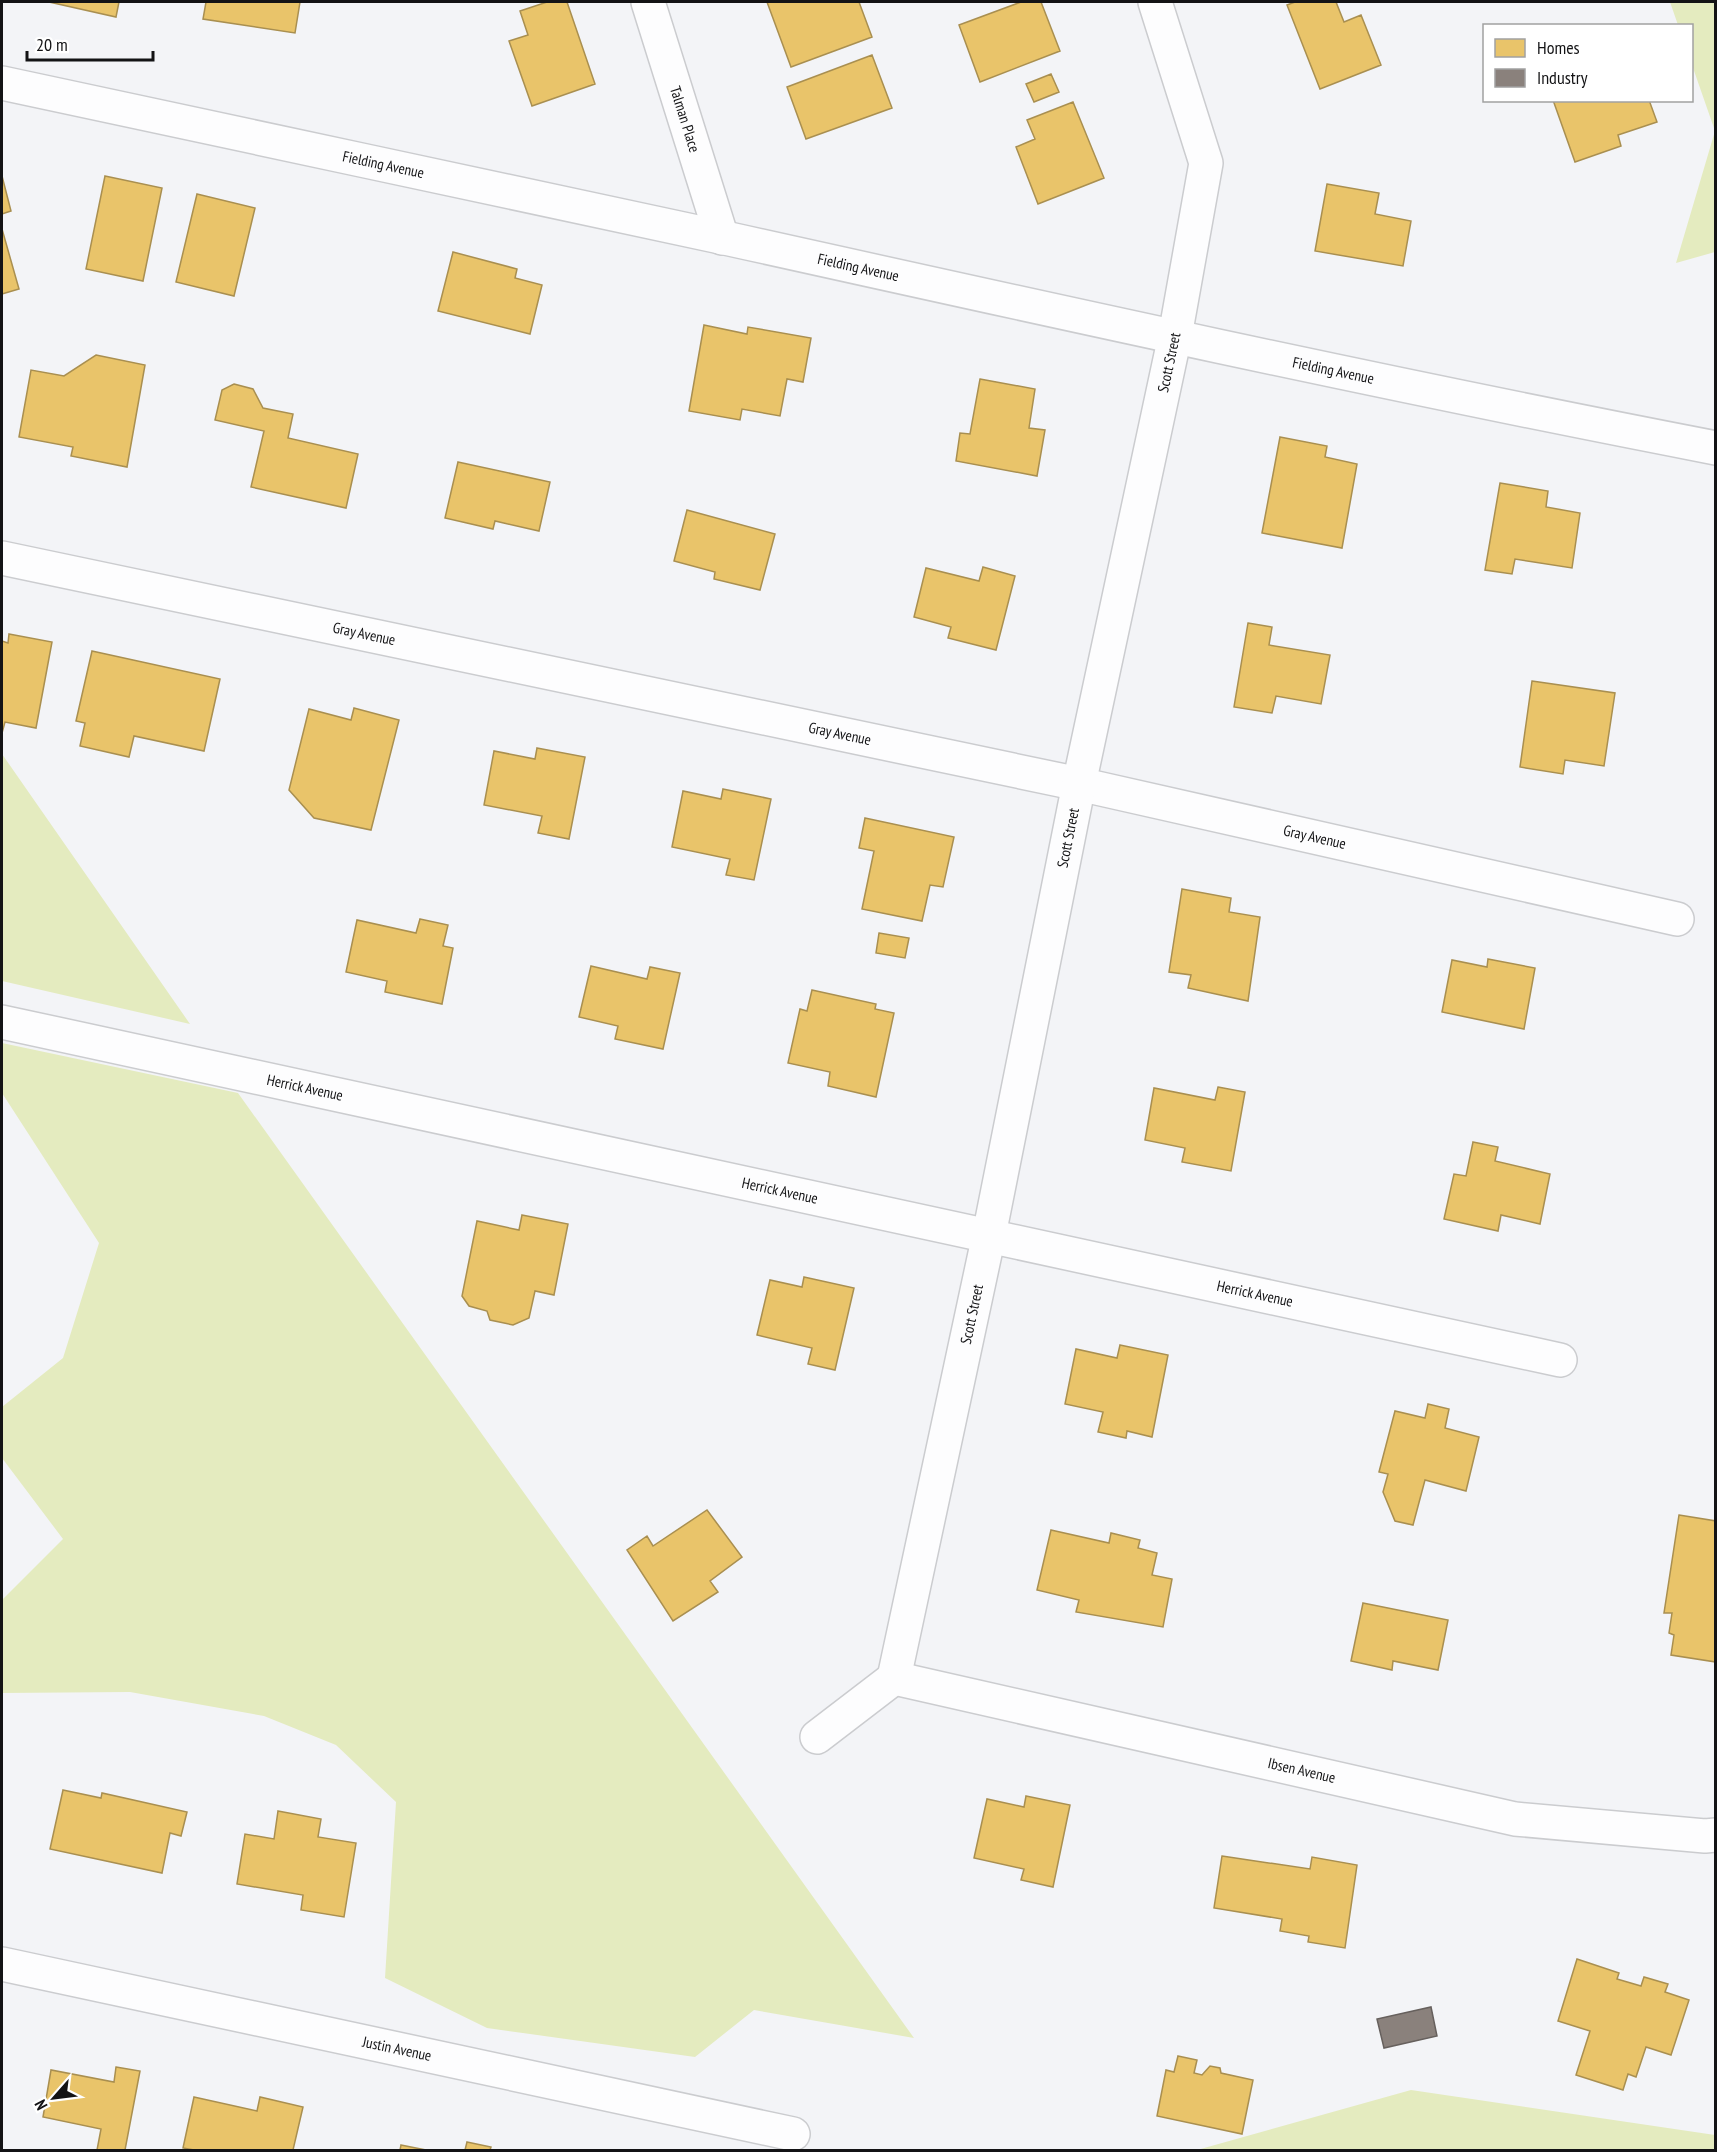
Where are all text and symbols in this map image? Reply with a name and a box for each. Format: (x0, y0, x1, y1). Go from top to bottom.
scale bar (27, 24, 153, 62)
legend (1483, 24, 1693, 102)
text: 20 m (36, 33, 68, 56)
text: Homes (1537, 36, 1580, 59)
text: Industry (1537, 66, 1588, 89)
street label: Talman Place (666, 84, 705, 155)
street label: Fielding Avenue (341, 146, 426, 182)
street label: Fielding Avenue (816, 249, 901, 285)
street label: Scott Street (1153, 331, 1184, 394)
street label: Fielding Avenue (1291, 352, 1376, 388)
street label: Gray Avenue (331, 618, 397, 649)
street label: Gray Avenue (807, 717, 873, 749)
street label: Scott Street (1053, 806, 1083, 869)
street label: Gray Avenue (1282, 820, 1348, 853)
street label: Herrick Avenue (265, 1070, 345, 1105)
street label: Herrick Avenue (740, 1173, 820, 1208)
street label: Herrick Avenue (1215, 1276, 1295, 1311)
street label: Scott Street (956, 1283, 987, 1346)
street label: Ibsen Avenue (1266, 1753, 1337, 1787)
street label: Justin Avenue (360, 2032, 433, 2065)
north arrow (24, 2068, 84, 2128)
text: N (30, 2097, 52, 2114)

